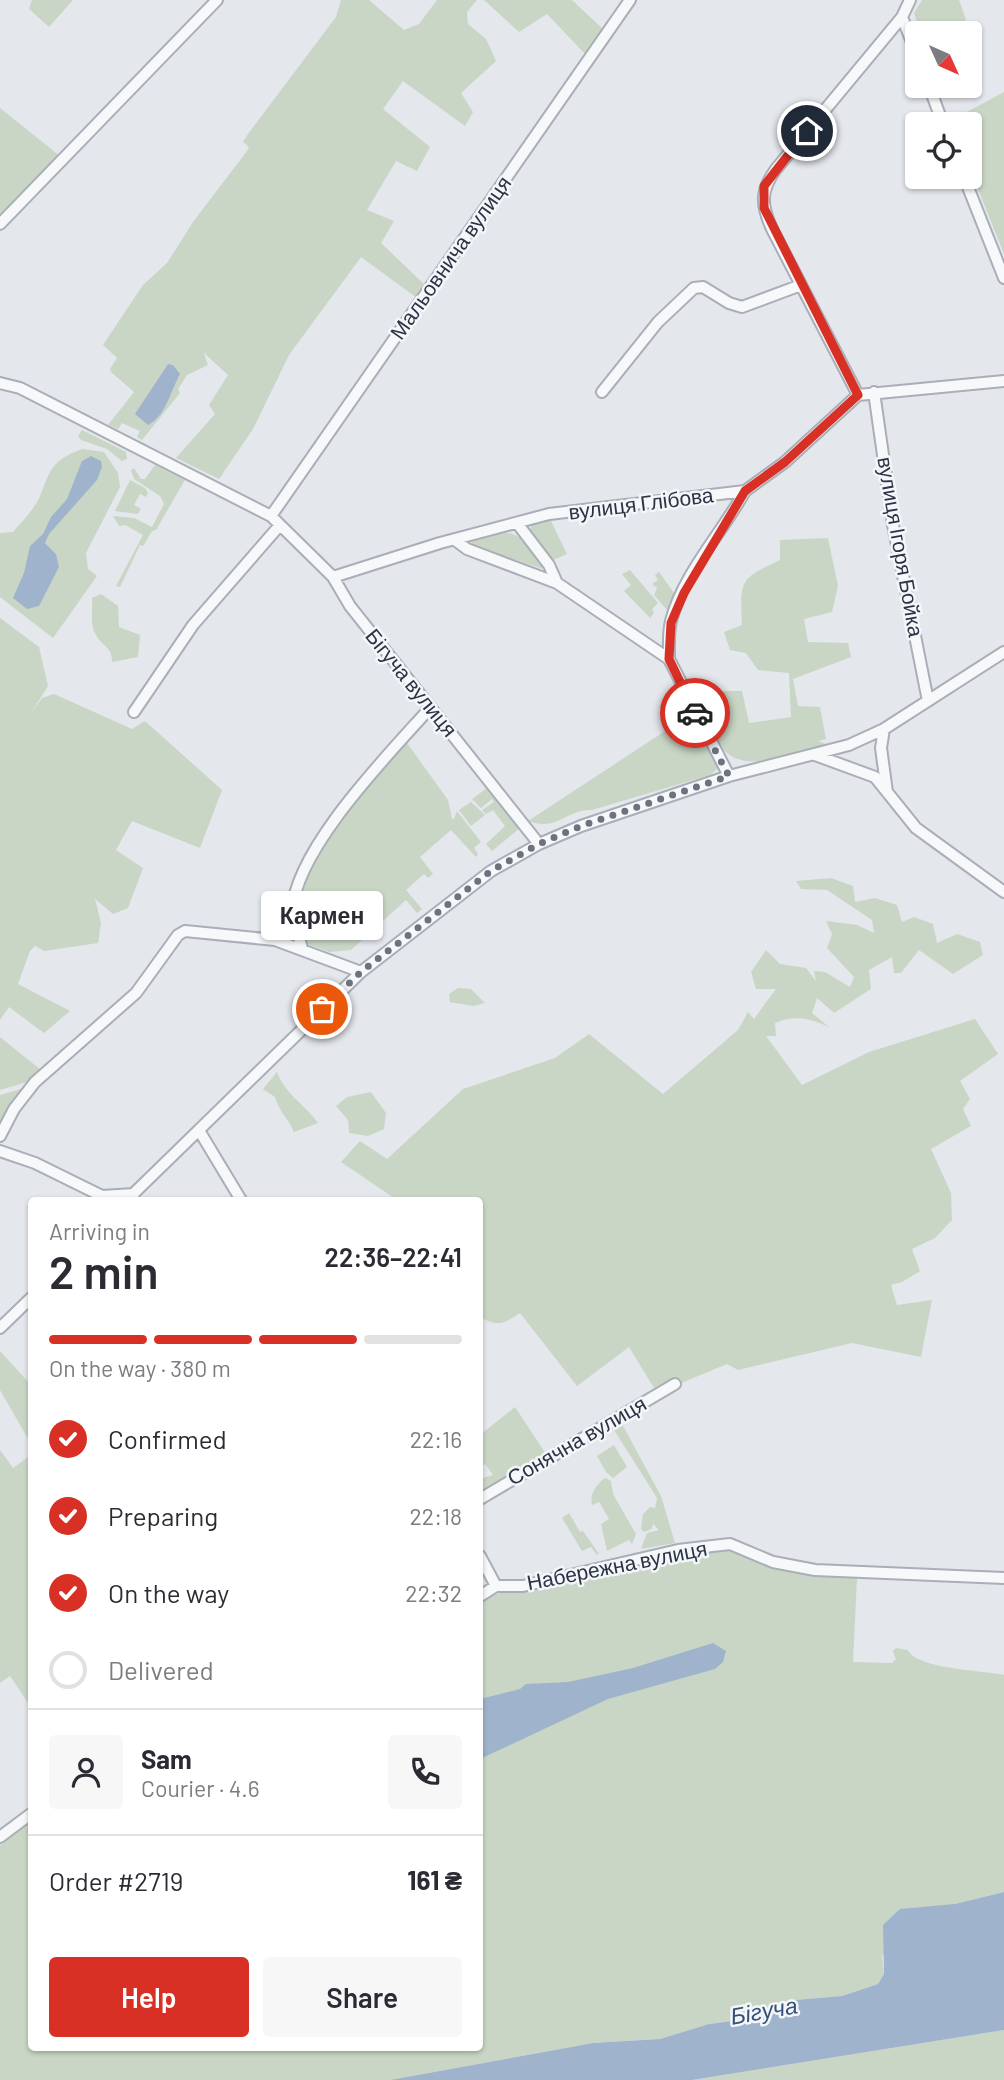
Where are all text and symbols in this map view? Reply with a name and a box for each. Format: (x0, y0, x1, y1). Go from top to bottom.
north arrow (905, 21, 982, 98)
map controls (905, 21, 982, 189)
pin (777, 101, 837, 161)
icon: home (788, 112, 826, 150)
button: locate (905, 112, 982, 189)
street label: Мальовнича вулиця (384, 171, 516, 344)
street label: вулиця Ігоря Бойка (873, 455, 930, 639)
street label: вулиця Глібова (567, 481, 715, 524)
street label: Бігуча вулиця (361, 623, 463, 741)
courier (660, 678, 730, 748)
icon: car (676, 694, 714, 732)
callout: Кармен (261, 890, 383, 939)
text: Кармен (280, 901, 364, 929)
pin (292, 979, 352, 1039)
icon: bag (303, 990, 341, 1028)
text: Arriving in (49, 1217, 150, 1245)
text: 22:36–22:41 (325, 1241, 462, 1272)
text: 2 min (49, 1243, 158, 1298)
text: On the way · 380 m (49, 1354, 231, 1382)
street label: Сонячна вулиця (502, 1390, 650, 1490)
icon: check (49, 1420, 87, 1458)
text: Confirmed (108, 1423, 227, 1454)
text: 22:16 (410, 1425, 462, 1453)
icon: check (49, 1497, 87, 1535)
text: Preparing (108, 1500, 218, 1531)
text: 22:18 (410, 1502, 462, 1530)
street label: Набережна вулиця (524, 1535, 709, 1594)
icon: check (49, 1574, 87, 1612)
text: On the way (108, 1577, 229, 1608)
text: 22:32 (405, 1579, 462, 1607)
text: Delivered (108, 1654, 214, 1685)
button: person (49, 1735, 123, 1809)
button: phone (388, 1735, 462, 1809)
text: Sam (141, 1743, 192, 1774)
text: Courier · 4.6 (141, 1774, 260, 1802)
text: 161 ₴ (407, 1864, 462, 1895)
text: Order #2719 (49, 1865, 183, 1896)
button: Help (49, 1957, 249, 2037)
button: Share (263, 1957, 462, 2037)
water label: Бігуча (728, 1990, 800, 2030)

